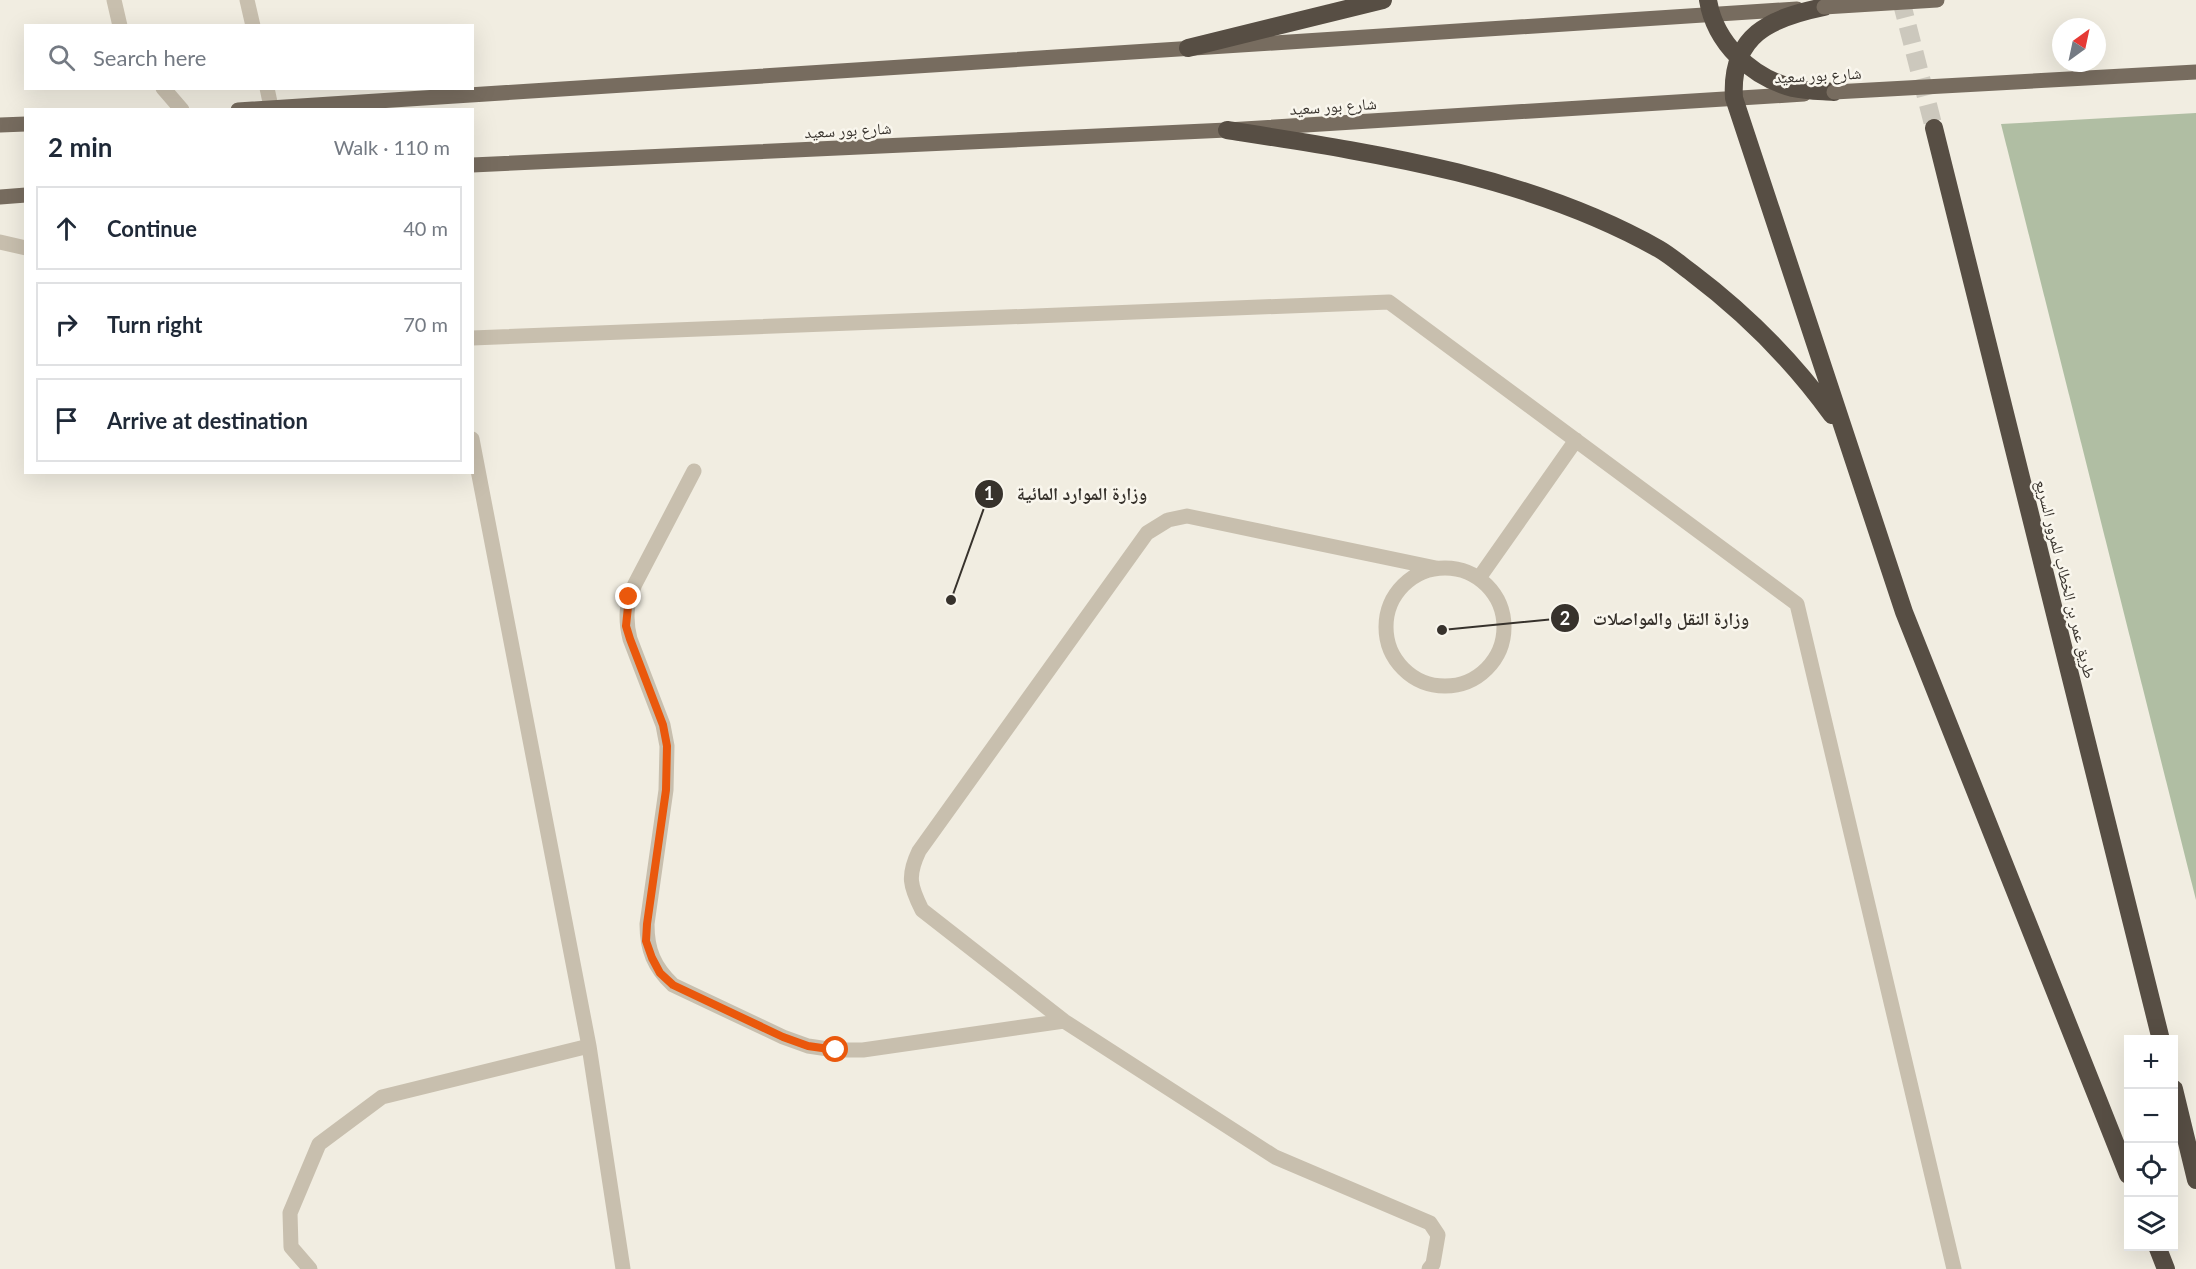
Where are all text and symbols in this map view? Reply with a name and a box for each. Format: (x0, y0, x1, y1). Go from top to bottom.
north arrow (2052, 18, 2106, 72)
search box (24, 24, 474, 90)
icon: search (45, 41, 78, 74)
text: Search here (93, 44, 206, 71)
street label: شارع بور سعيد (1774, 63, 1862, 88)
street label: شارع بور سعيد (1289, 93, 1377, 120)
street label: شارع بور سعيد (804, 118, 892, 143)
text: 2 min (48, 131, 112, 163)
text: Walk · 110 m (334, 135, 450, 159)
icon: ahead (50, 212, 83, 245)
text: Continue (107, 215, 197, 242)
text: 40 m (403, 216, 448, 240)
icon: right (50, 308, 83, 341)
text: Turn right (107, 311, 202, 338)
text: 70 m (403, 312, 448, 336)
icon: arrive (50, 404, 83, 437)
text: Arrive at destination (107, 407, 308, 434)
callout: وزارة الموارد المائية (974, 476, 1159, 512)
street label: طريق عمر بن الخطاب للمرور السريع (2031, 478, 2100, 681)
text: 1 (984, 482, 994, 504)
text: وزارة الموارد المائية (1017, 482, 1147, 504)
route end (615, 583, 641, 609)
callout: وزارة النقل والمواصلات (1550, 600, 1761, 636)
text: 2 (1560, 607, 1570, 629)
text: وزارة النقل والمواصلات (1593, 607, 1749, 630)
map controls (2124, 1035, 2178, 1251)
button: + (2124, 1035, 2178, 1089)
route start (822, 1036, 848, 1062)
button: − (2124, 1089, 2178, 1143)
button: locate (2124, 1143, 2178, 1197)
button: layers (2124, 1197, 2178, 1251)

